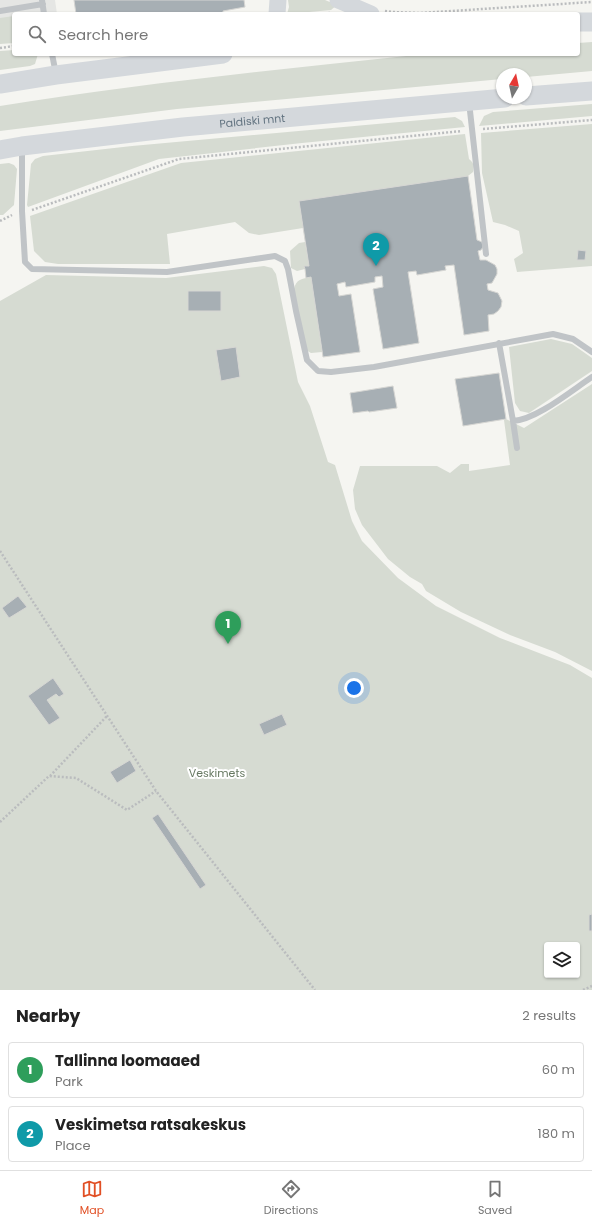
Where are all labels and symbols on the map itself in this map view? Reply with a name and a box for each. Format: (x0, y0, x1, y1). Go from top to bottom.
north arrow (496, 68, 532, 104)
street label: Paldiski mnt (219, 110, 286, 132)
pin: 2 (363, 233, 389, 266)
pin: 1 (215, 611, 241, 644)
your location (344, 678, 364, 698)
park label: Veskimets (189, 765, 245, 781)

